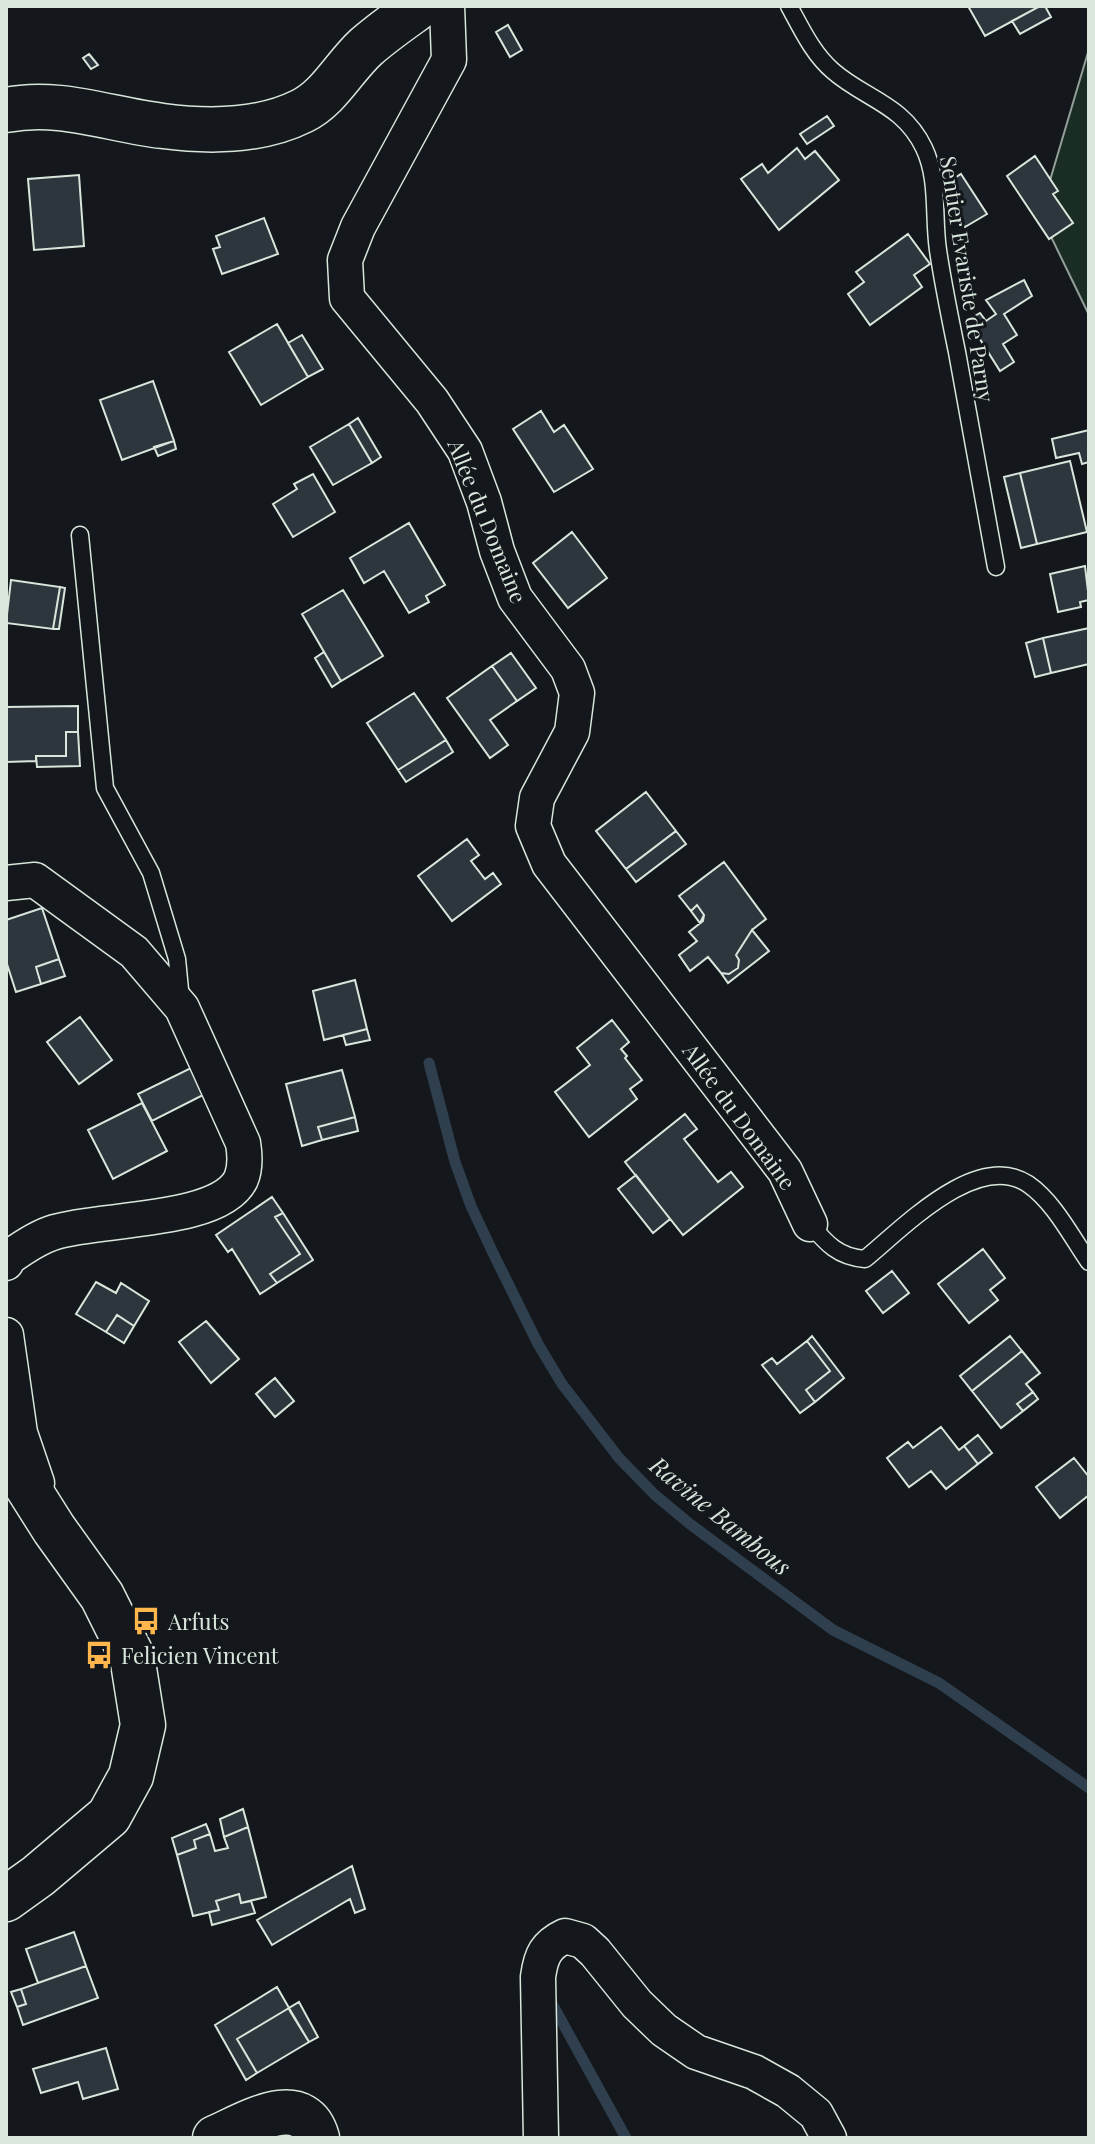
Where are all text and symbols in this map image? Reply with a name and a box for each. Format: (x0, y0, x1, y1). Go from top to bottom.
street label: Sentier Evariste de Parny (934, 154, 1002, 404)
street label: Allée du Domaine (441, 434, 535, 607)
street label: Allée du Domaine (676, 1036, 803, 1195)
water label: Ravine Bambous (643, 1448, 798, 1582)
bus stop icon: Arfuts (131, 1606, 161, 1636)
place label: Arfuts (167, 1606, 229, 1636)
bus stop icon: Felicien Vincent (84, 1640, 114, 1670)
place label: Felicien Vincent (121, 1640, 280, 1670)

